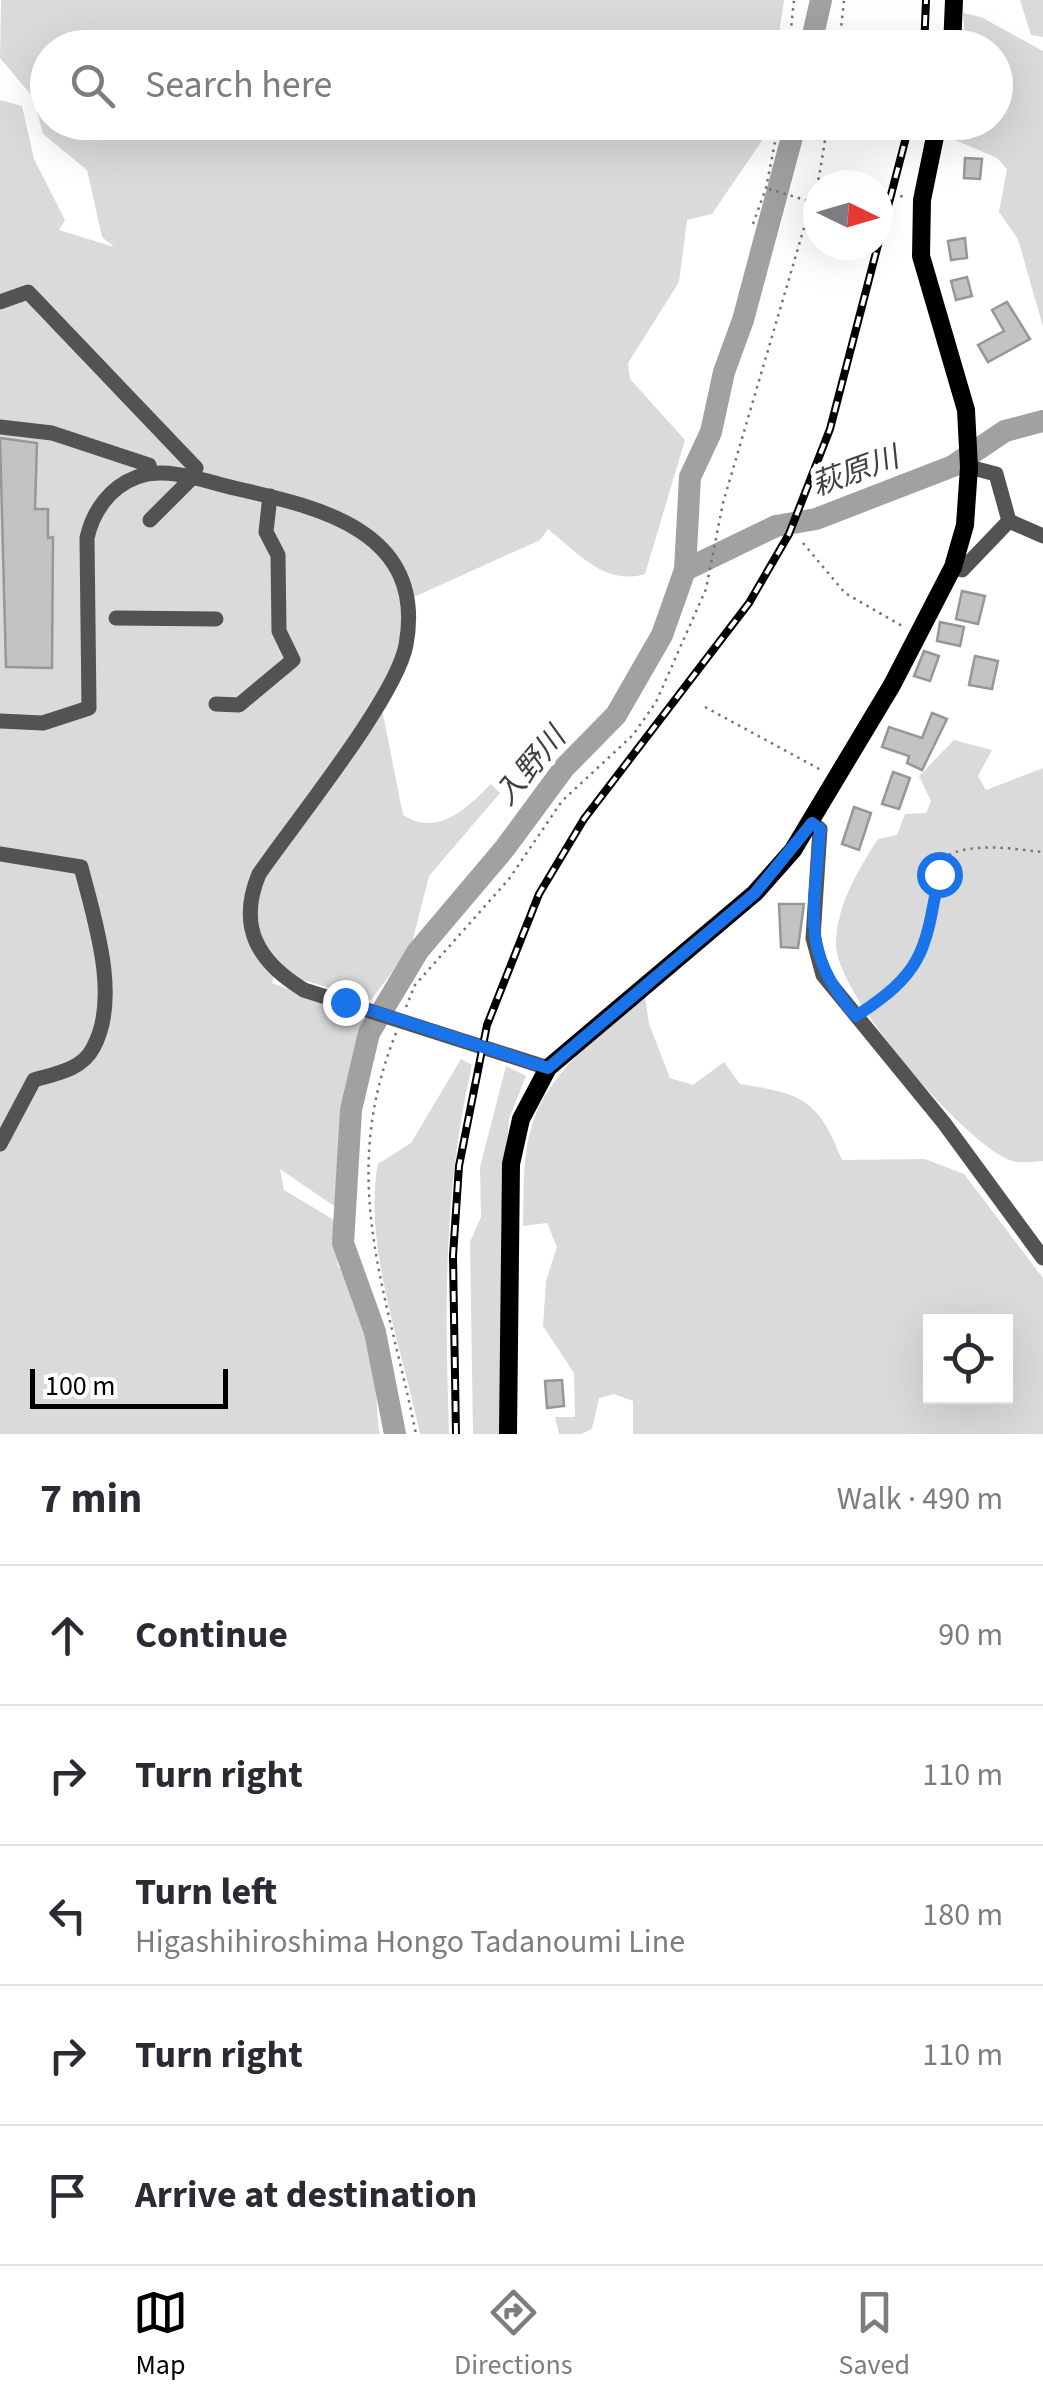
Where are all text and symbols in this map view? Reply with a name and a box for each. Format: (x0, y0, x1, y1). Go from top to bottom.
search box (30, 30, 1013, 140)
icon: search (65, 58, 120, 113)
text: Search here (145, 58, 332, 112)
north arrow (803, 170, 893, 260)
water label: 萩原川 (806, 435, 908, 507)
water label: 入野川 (485, 716, 578, 815)
route start (917, 852, 963, 898)
route end (323, 980, 369, 1026)
map controls (923, 1314, 1013, 1404)
button: locate (923, 1314, 1013, 1404)
scale bar (30, 1364, 228, 1408)
text: 100 m (45, 1366, 116, 1406)
text: 7 min (40, 1469, 142, 1529)
text: Walk · 490 m (837, 1476, 1003, 1522)
icon: ahead (40, 1608, 95, 1663)
text: Continue (135, 1608, 288, 1662)
text: 90 m (938, 1612, 1003, 1658)
icon: right (40, 1748, 95, 1803)
text: Turn right (135, 1748, 303, 1802)
text: 110 m (922, 1752, 1003, 1798)
text: Turn left (135, 1865, 277, 1919)
icon: left (40, 1888, 95, 1943)
text: 180 m (922, 1892, 1003, 1938)
text: Higashihiroshima Hongo Tadanoumi Line (135, 1919, 685, 1965)
icon: right (40, 2028, 95, 2083)
text: Turn right (135, 2028, 303, 2082)
text: 110 m (922, 2032, 1003, 2078)
icon: arrive (40, 2168, 95, 2223)
text: Arrive at destination (135, 2168, 477, 2222)
tab: Map (133, 2285, 188, 2385)
tab: Directions (454, 2285, 573, 2385)
tab: Saved (839, 2285, 910, 2385)

